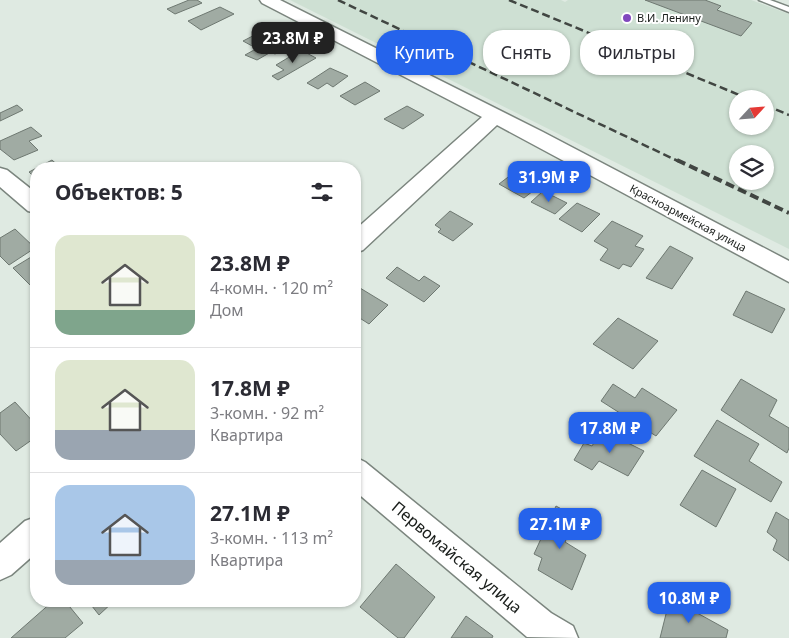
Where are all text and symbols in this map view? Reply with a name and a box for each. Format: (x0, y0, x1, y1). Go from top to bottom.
place label: В.И. Ленину (637, 10, 701, 25)
marker: В.И. Ленину (621, 12, 633, 24)
pin: 23.8M ₽ (247, 22, 339, 64)
text: 23.8M ₽ (263, 27, 323, 49)
chip: Купить (376, 30, 473, 75)
chip: Снять (483, 30, 570, 75)
chip: Фильтры (580, 30, 694, 75)
north arrow (729, 90, 774, 135)
map controls (729, 90, 774, 190)
button: layers (729, 145, 774, 190)
pin: 31.9M ₽ (503, 160, 595, 203)
text: 31.9M ₽ (519, 166, 579, 188)
text: Объектов: 5 (55, 178, 183, 206)
icon: filters (308, 178, 336, 206)
street label: Красноармейская улица (627, 180, 749, 255)
text: 23.8M ₽ (210, 249, 290, 277)
icon: home (95, 255, 155, 315)
text: 4-комн. · 120 m² (210, 277, 333, 299)
text: Дом (210, 299, 243, 321)
text: 17.8M ₽ (210, 374, 290, 402)
icon: home (95, 380, 155, 440)
text: 3-комн. · 92 m² (210, 402, 324, 424)
pin: 17.8M ₽ (564, 412, 656, 454)
text: 17.8M ₽ (580, 417, 640, 439)
text: Квартира (210, 424, 284, 446)
street label: Первомайская улица (387, 496, 527, 618)
text: 27.1M ₽ (210, 499, 290, 527)
icon: home (95, 505, 155, 565)
pin: 27.1M ₽ (514, 508, 606, 550)
text: 27.1M ₽ (530, 513, 590, 535)
text: 3-комн. · 113 m² (210, 527, 333, 549)
text: Квартира (210, 549, 284, 571)
pin: 10.8M ₽ (643, 582, 735, 624)
text: 10.8M ₽ (659, 587, 719, 609)

